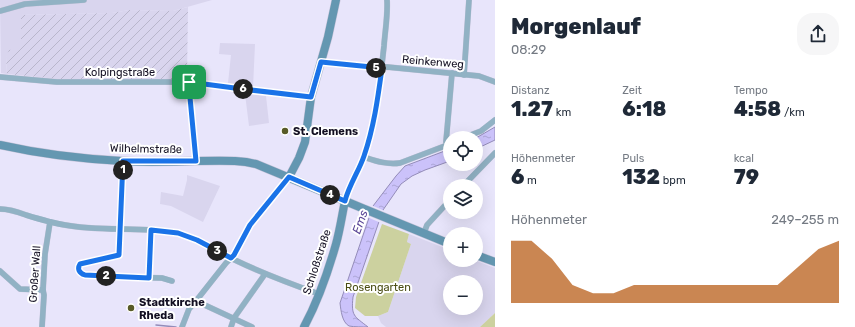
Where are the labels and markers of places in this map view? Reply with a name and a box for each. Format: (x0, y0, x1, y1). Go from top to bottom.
pin: 5 (366, 58, 386, 78)
pin (172, 65, 206, 99)
pin: 6 (233, 79, 253, 99)
place label: St. Clemens (293, 125, 358, 138)
marker: St. Clemens (280, 126, 290, 136)
pin: 1 (113, 160, 133, 180)
pin: 4 (320, 185, 340, 205)
pin: 3 (207, 241, 227, 261)
pin: 2 (96, 266, 116, 286)
place label: Stadtkirche Rheda (139, 296, 205, 322)
marker: Stadtkirche Rheda (126, 303, 136, 313)

